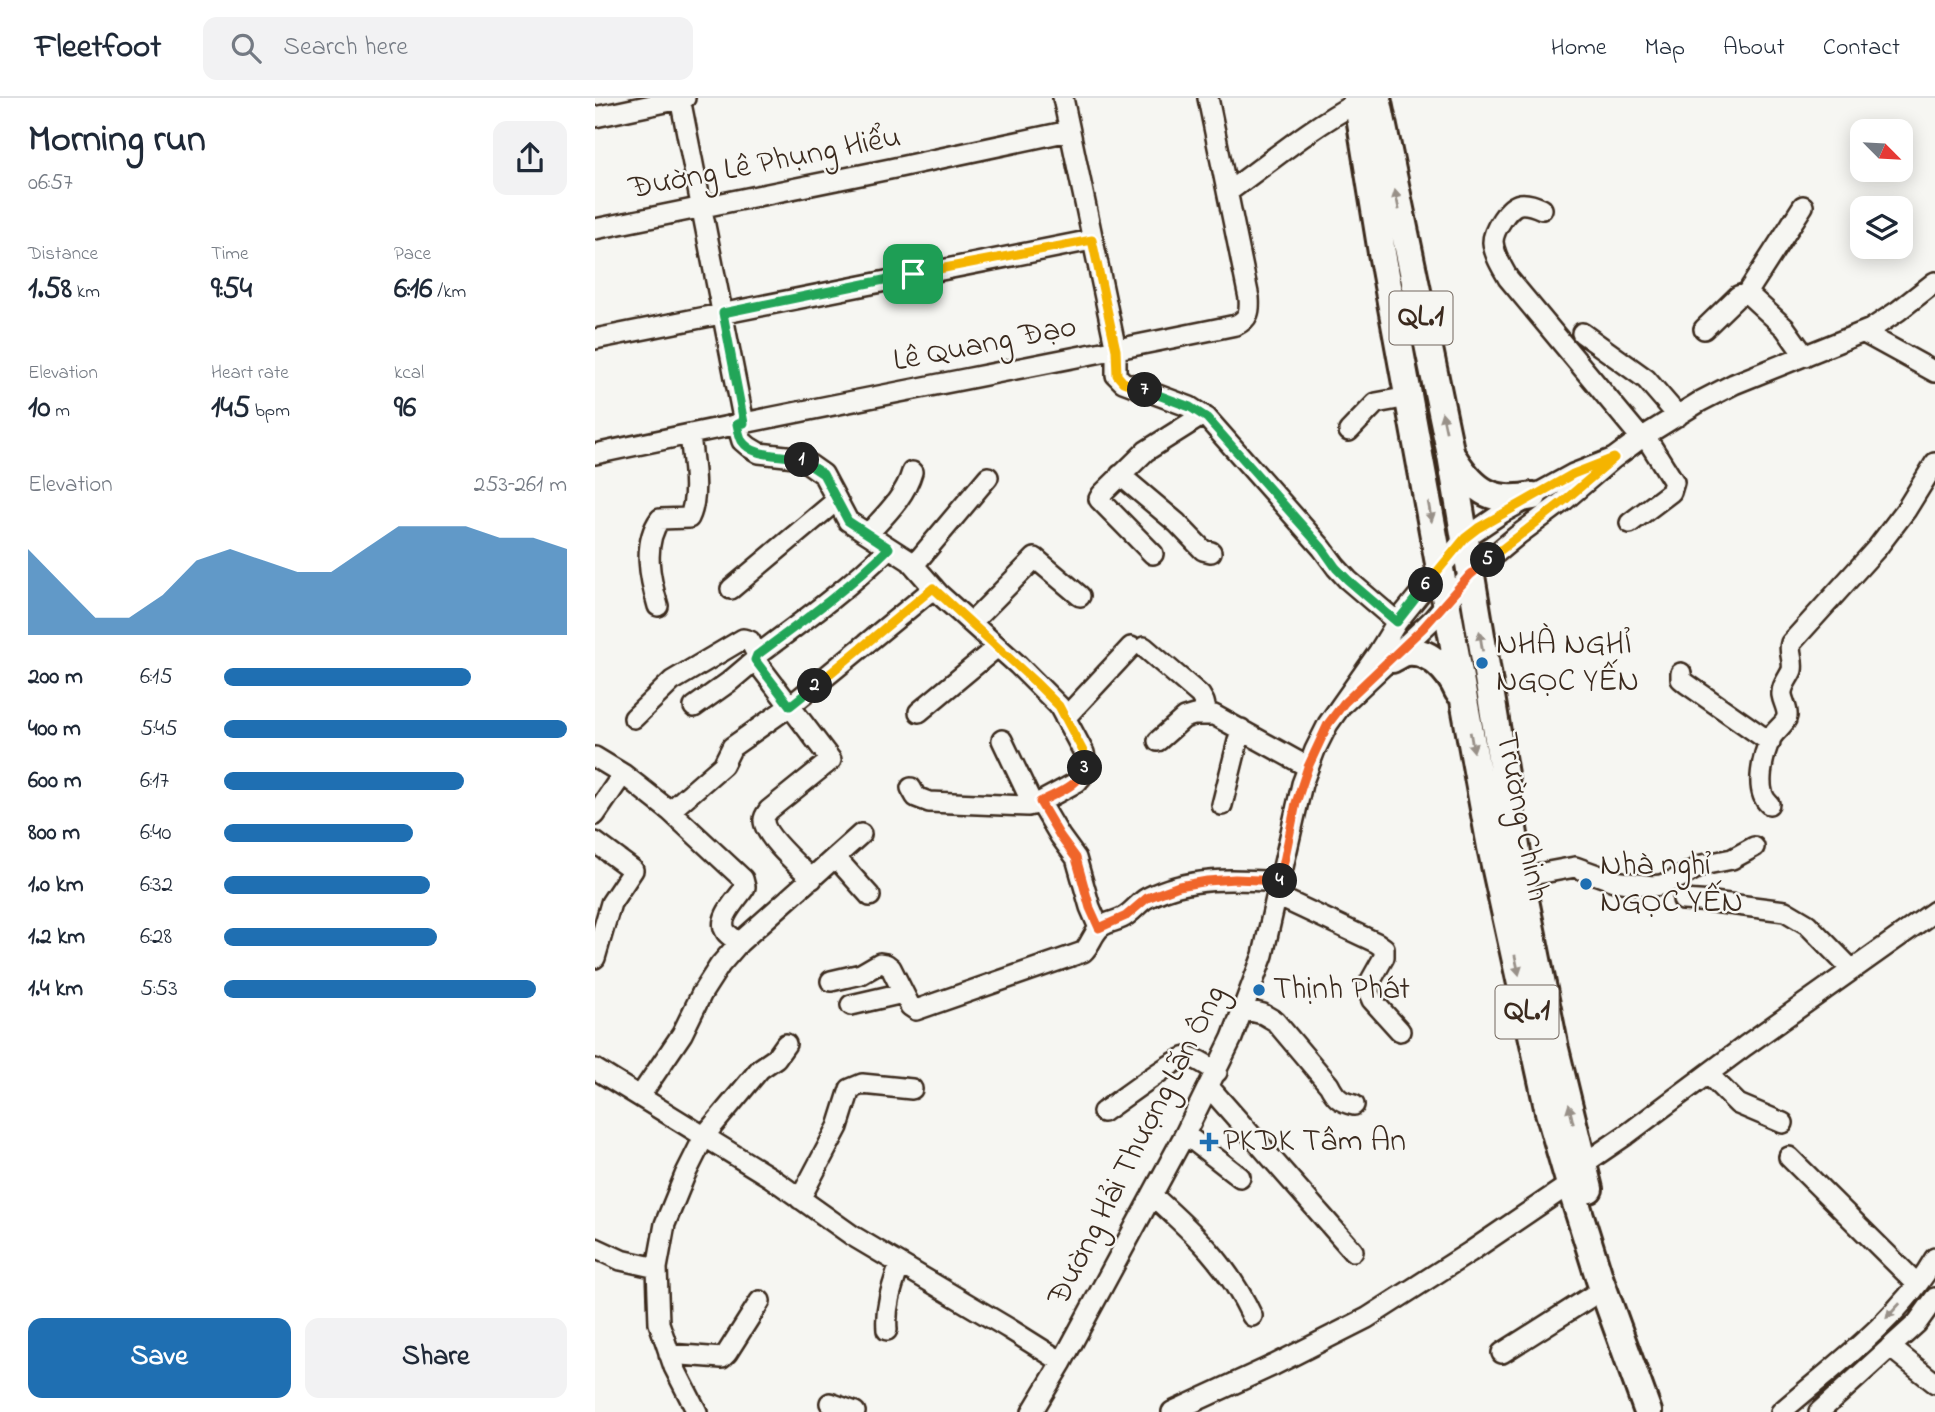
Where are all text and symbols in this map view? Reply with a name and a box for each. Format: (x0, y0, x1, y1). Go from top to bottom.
search box (203, 17, 693, 80)
text: Fleetfoot (35, 24, 161, 72)
icon: search (227, 29, 265, 67)
text: Search here (283, 29, 408, 67)
text: Home (1551, 31, 1607, 66)
text: Map (1645, 31, 1685, 66)
text: About (1723, 31, 1785, 66)
text: Contact (1823, 31, 1900, 66)
text: Morning run (28, 113, 206, 169)
street label: Đường Lê Phụng Hiểu (624, 115, 905, 214)
north arrow (1850, 119, 1913, 182)
map controls (1850, 119, 1913, 259)
button: share (493, 121, 567, 195)
text: 06:57 (28, 167, 73, 200)
one-way arrow (1392, 189, 1403, 211)
button: layers (1850, 196, 1913, 259)
text: Distance (28, 241, 98, 268)
text: Time (211, 241, 249, 268)
text: Pace (394, 241, 431, 268)
pin (883, 244, 943, 304)
icon: arrive (894, 255, 932, 293)
text: 1.58 (28, 268, 72, 312)
text: 9:54 (211, 268, 252, 312)
text: 6:16 (394, 268, 433, 312)
text: km (72, 279, 100, 306)
text: /km (433, 279, 466, 306)
road number: QL.1 (1389, 292, 1453, 344)
street label: Lê Quang Đạo (889, 304, 1081, 386)
text: Elevation (28, 360, 98, 387)
text: Heart rate (211, 360, 289, 387)
text: kcal (394, 360, 424, 387)
pin: 7 (1127, 372, 1163, 408)
text: 7 (1141, 376, 1148, 403)
text: 10 (28, 387, 51, 431)
text: 145 (211, 387, 250, 431)
text: 96 (394, 387, 416, 431)
text: m (51, 398, 70, 425)
text: bpm (250, 398, 290, 425)
one-way arrow (1438, 411, 1449, 433)
pin: 1 (785, 442, 819, 478)
text: 1 (798, 446, 805, 473)
text: Elevation (28, 469, 113, 502)
text: 253–261 m (474, 469, 567, 502)
one-way arrow (1425, 501, 1436, 523)
pin: 5 (1471, 542, 1505, 578)
text: 5 (1482, 546, 1493, 573)
pin: 6 (1409, 568, 1443, 602)
text: 6 (1421, 571, 1430, 598)
place label: NHÀ NGHỈ NGỌC YẾN (1496, 622, 1639, 706)
one-way arrow (1475, 630, 1486, 652)
marker: NHÀ NGHỈ NGỌC YẾN (1474, 655, 1490, 671)
text: 200 m (28, 661, 83, 694)
text: 6:15 (140, 661, 173, 694)
pin: 2 (797, 668, 833, 704)
text: 2 (810, 672, 819, 699)
text: 400 m (28, 713, 81, 746)
text: 5:45 (140, 713, 178, 746)
street label: Trường Chinh (1482, 729, 1560, 905)
one-way arrow (1466, 731, 1477, 753)
pin: 3 (1067, 750, 1103, 786)
text: 3 (1081, 754, 1088, 781)
text: 600 m (28, 765, 82, 798)
text: 6:17 (140, 765, 169, 798)
text: 800 m (28, 817, 80, 850)
text: 6:40 (140, 817, 172, 850)
place label: Nhà nghỉ NGỌC YẾN (1600, 843, 1743, 927)
pin: 4 (1263, 864, 1297, 898)
text: 4 (1276, 867, 1283, 894)
text: 1.0 km (28, 869, 84, 902)
text: 6:32 (140, 869, 173, 902)
marker: Nhà nghỉ NGỌC YẾN (1578, 876, 1594, 892)
text: 1.2 km (28, 921, 85, 954)
text: 6:28 (140, 921, 172, 954)
one-way arrow (1511, 954, 1522, 976)
place label: Thịnh Phát (1273, 967, 1410, 1014)
text: 1.4 km (28, 973, 83, 1006)
text: 5:53 (140, 973, 178, 1006)
street label: Đường Hải Thượng Lãn Ông (1036, 977, 1239, 1316)
marker: Thịnh Phát (1251, 982, 1267, 998)
road number: QL.1 (1495, 986, 1559, 1038)
one-way arrow (1565, 1103, 1576, 1125)
place label: PKDK Tâm An (1223, 1119, 1406, 1166)
marker: PKDK Tâm An (1201, 1134, 1217, 1150)
one-way arrow (1885, 1303, 1901, 1320)
button: Save (28, 1318, 291, 1398)
button: Share (305, 1318, 567, 1398)

